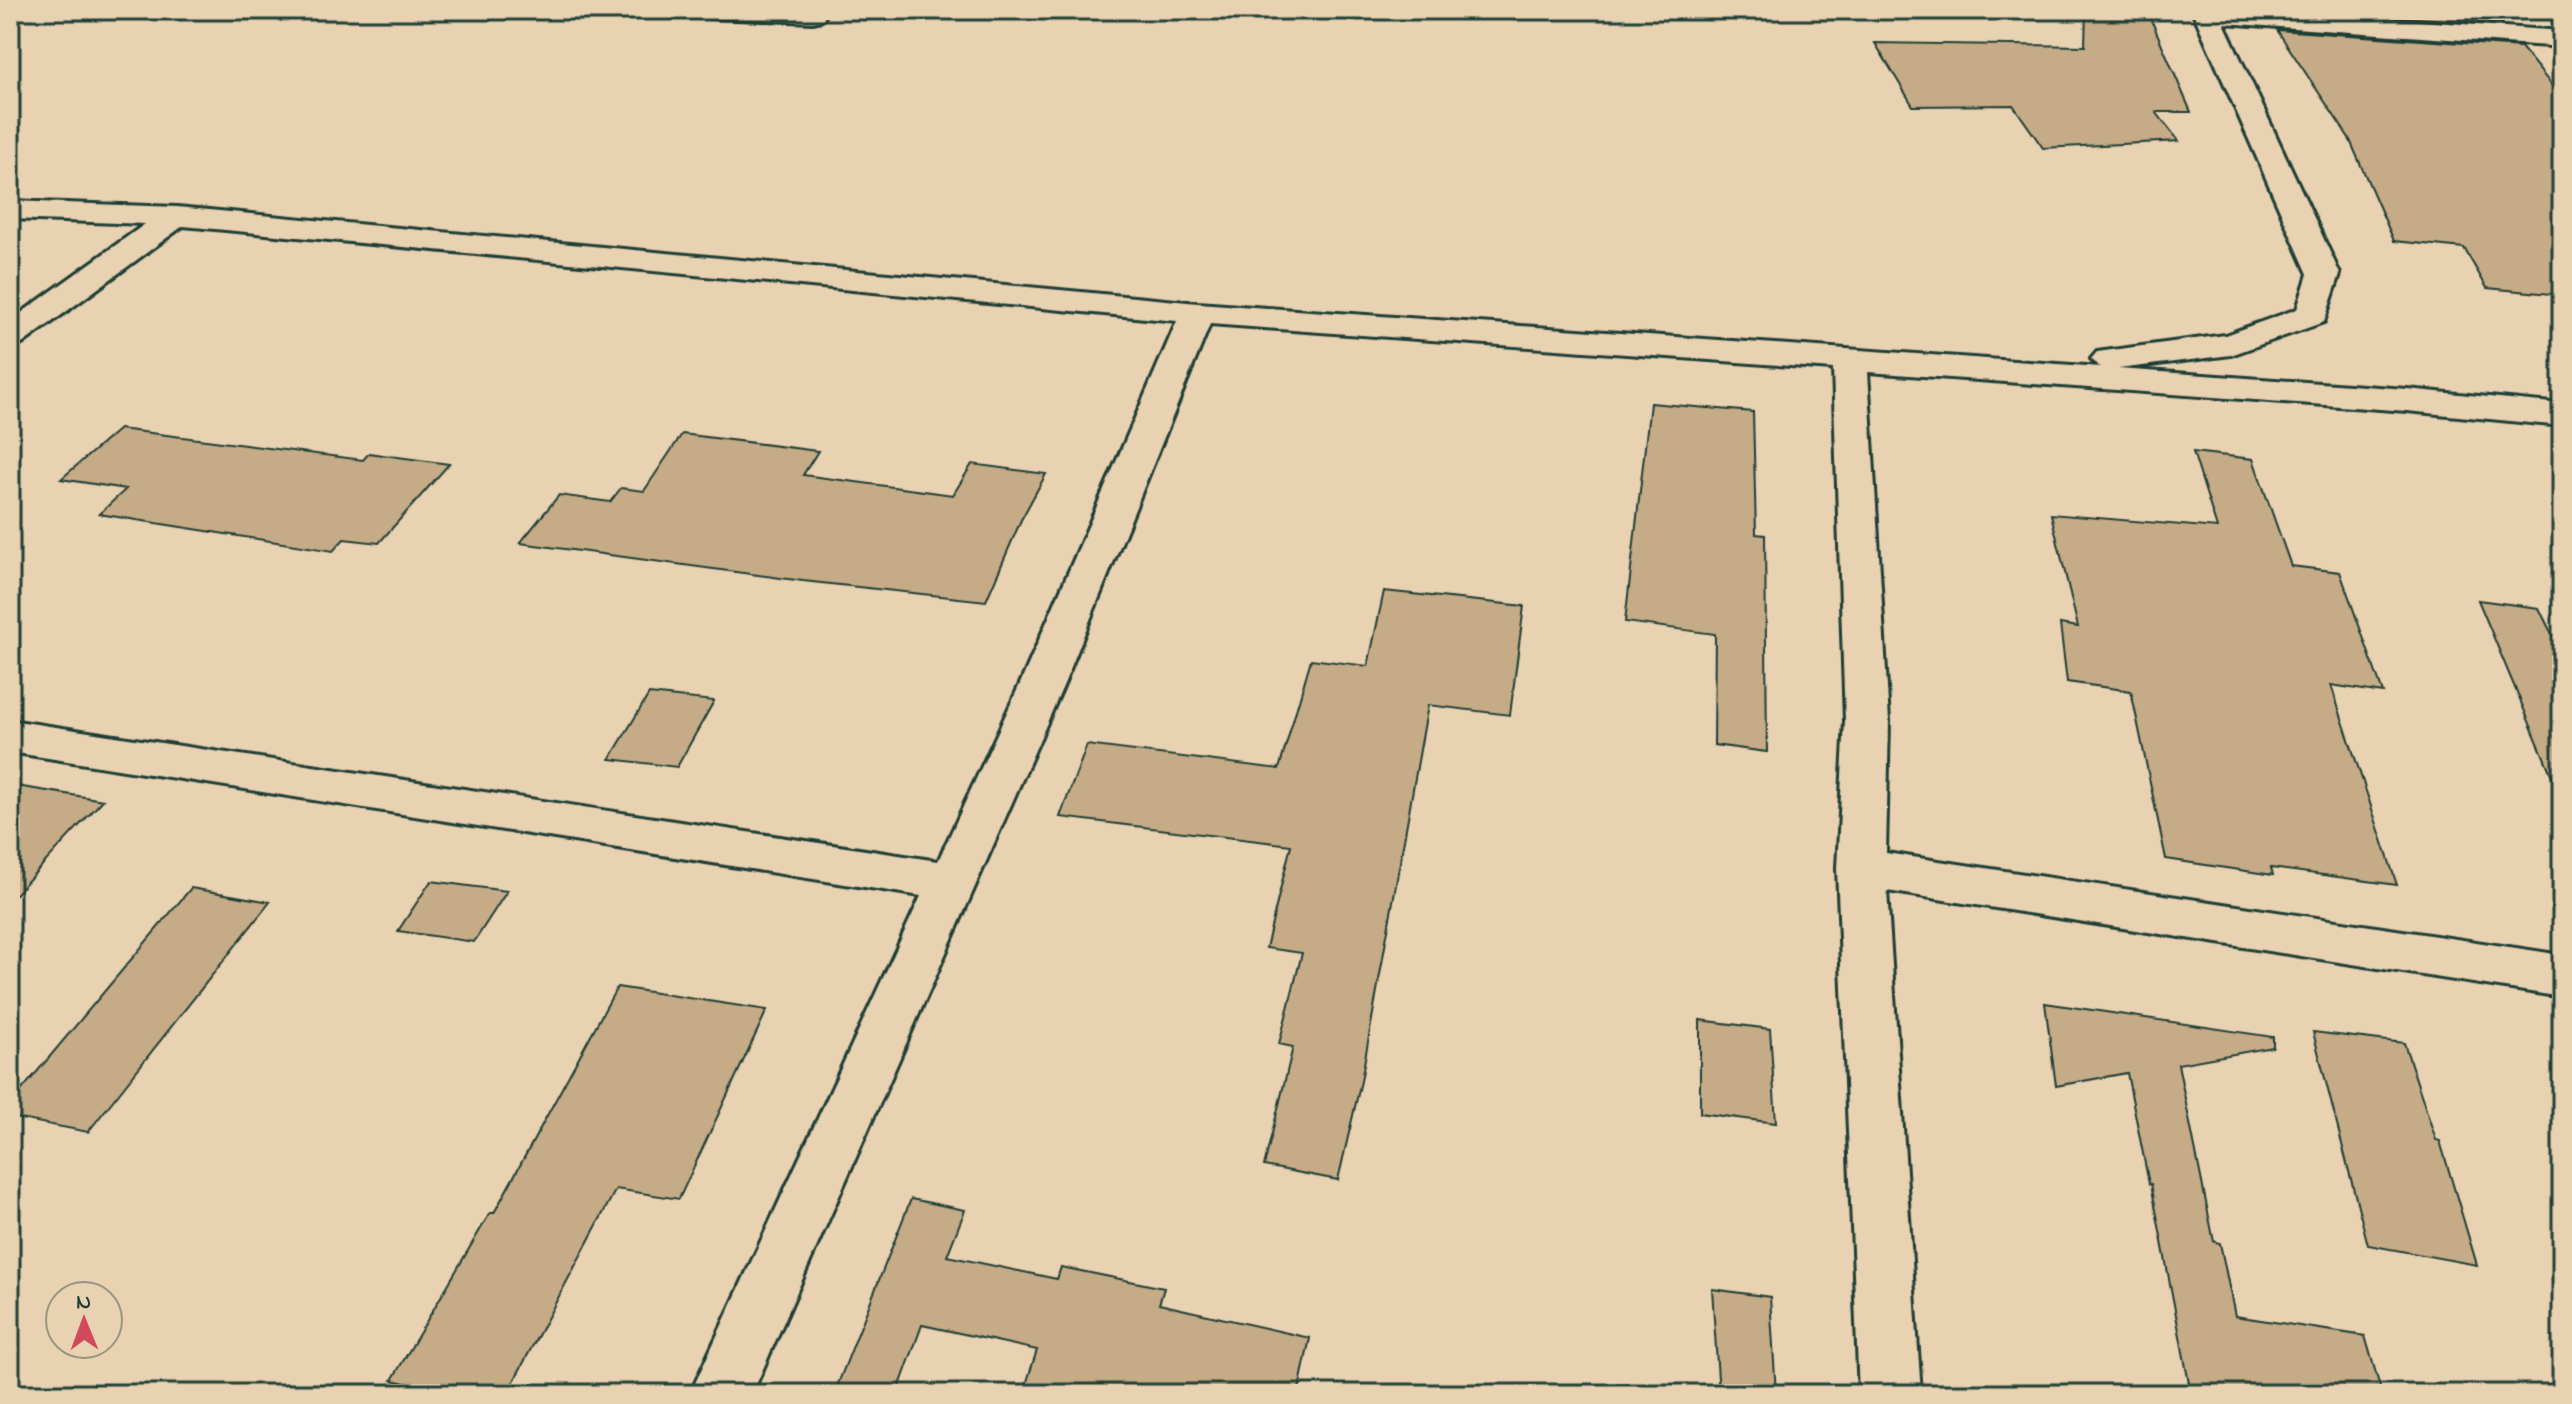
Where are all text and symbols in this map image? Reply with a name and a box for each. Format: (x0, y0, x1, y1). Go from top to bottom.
north arrow (44, 1280, 124, 1360)
text: N (76, 1287, 91, 1319)

